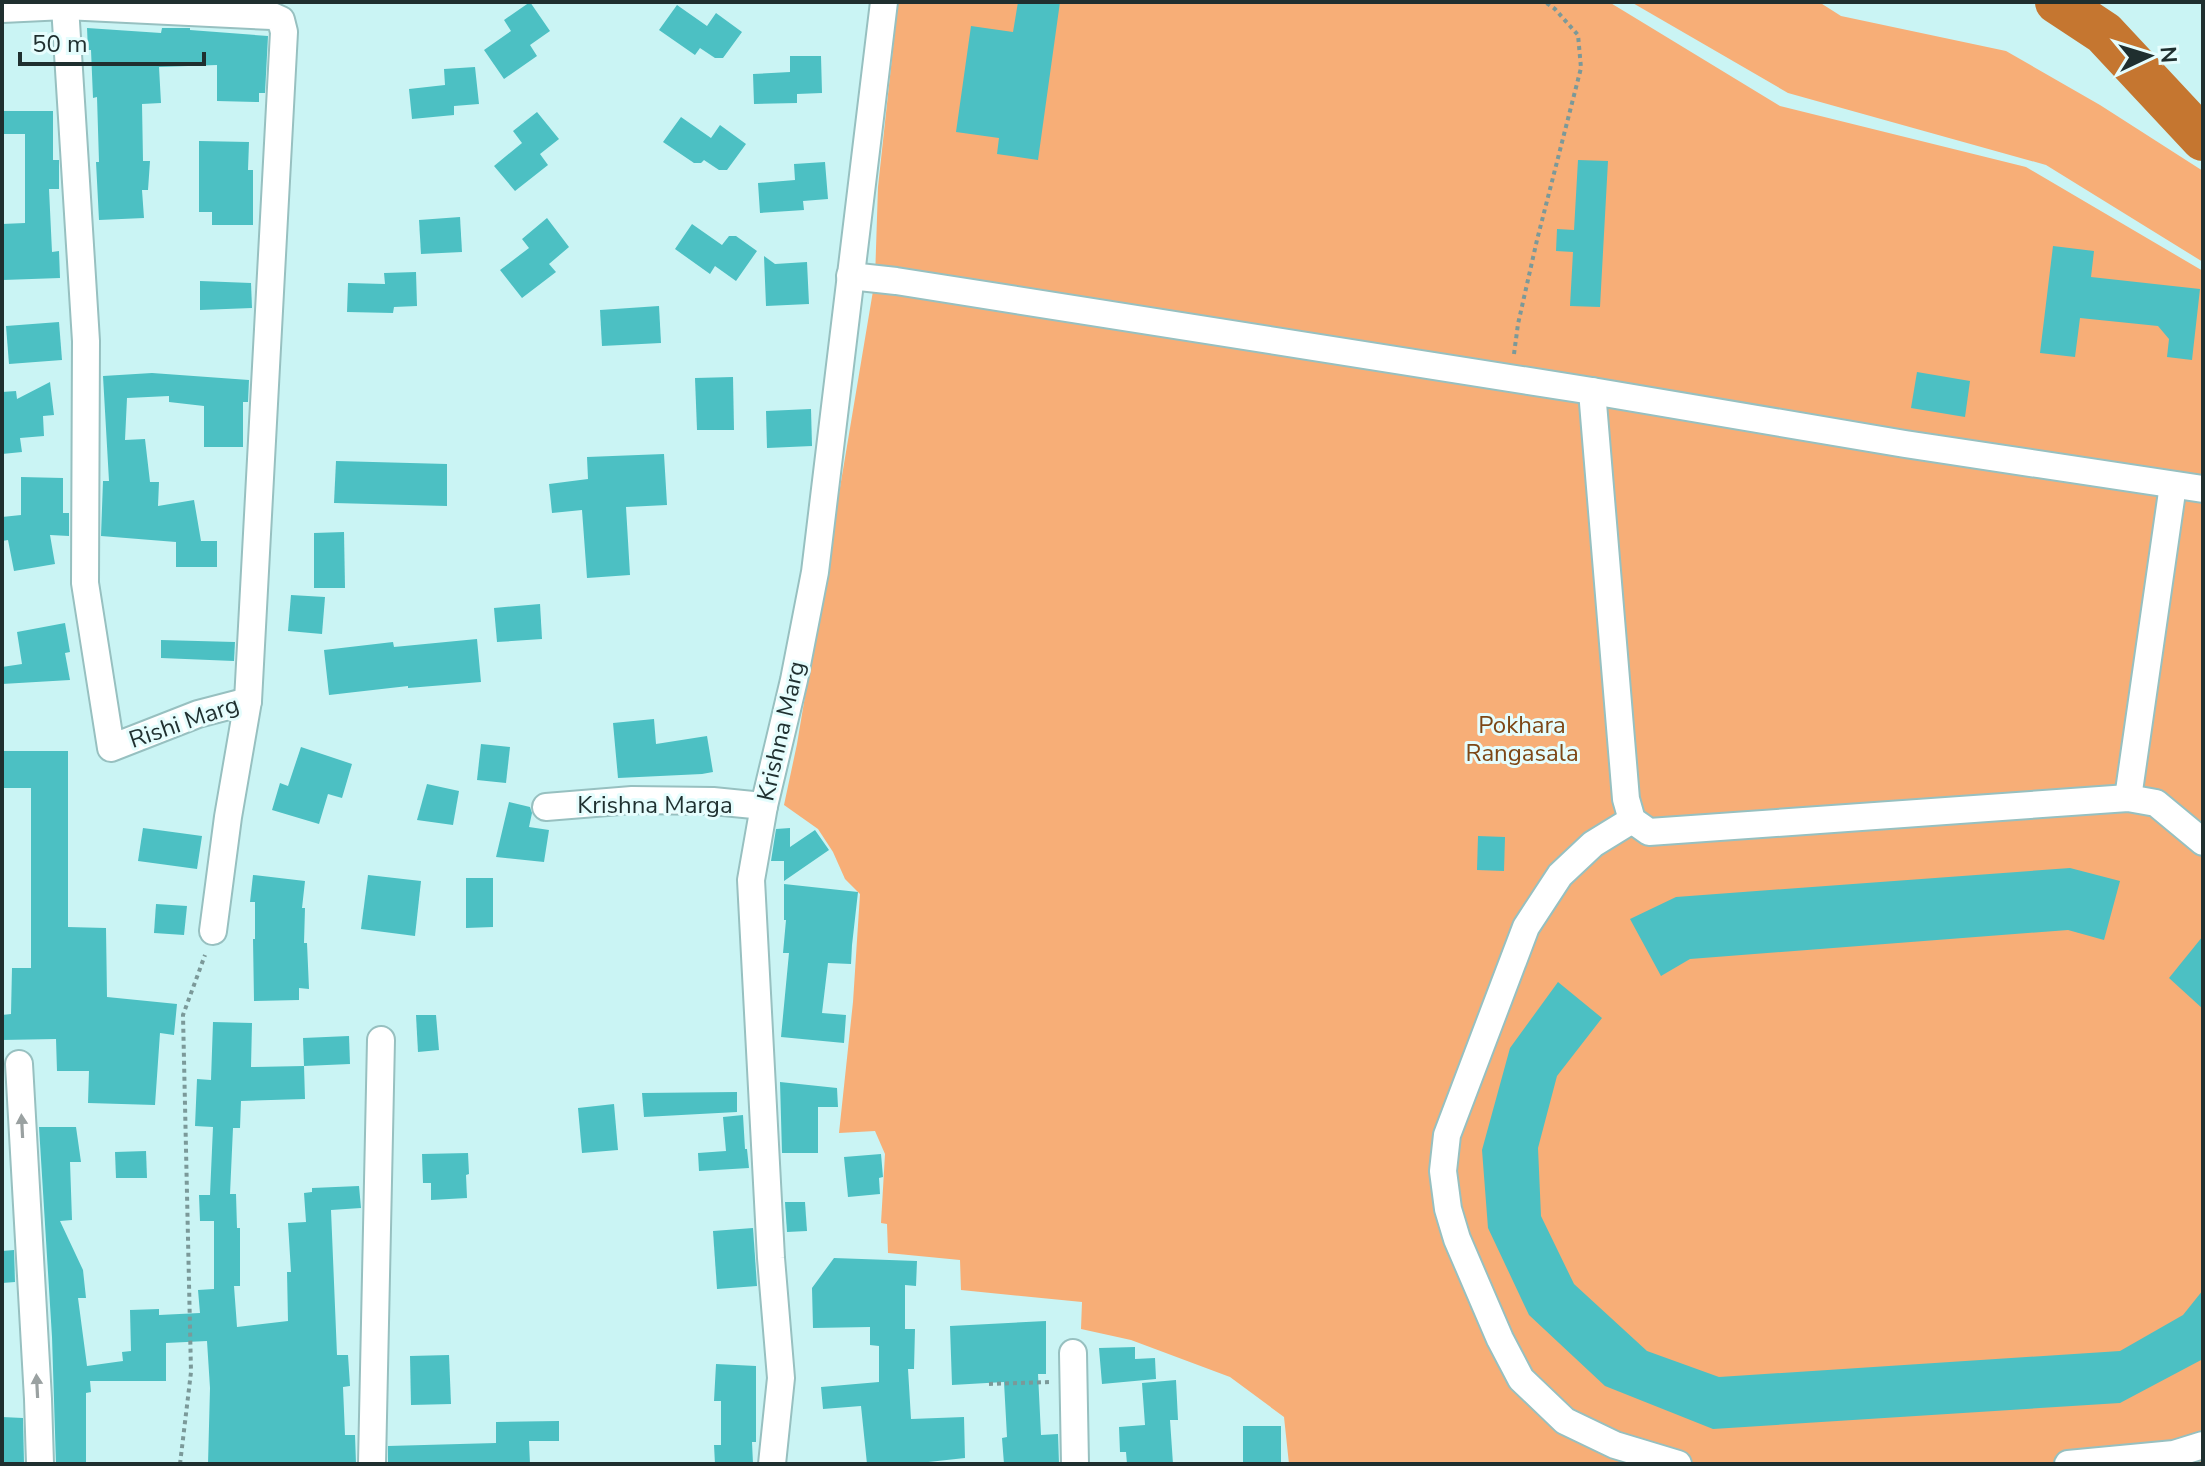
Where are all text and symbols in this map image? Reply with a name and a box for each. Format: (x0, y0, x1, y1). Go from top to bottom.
scale bar (20, 16, 204, 66)
north arrow (2109, 16, 2189, 96)
text: 50 m (32, 28, 88, 60)
text: N (2152, 45, 2183, 64)
street label: Krishna Marg (749, 658, 813, 804)
street label: Rishi Marg (125, 688, 243, 756)
park label: Pokhara Rangasala (1465, 709, 1579, 769)
street label: Krishna Marga (577, 789, 733, 821)
one-way arrow (16, 1113, 29, 1138)
one-way arrow (30, 1373, 43, 1398)

